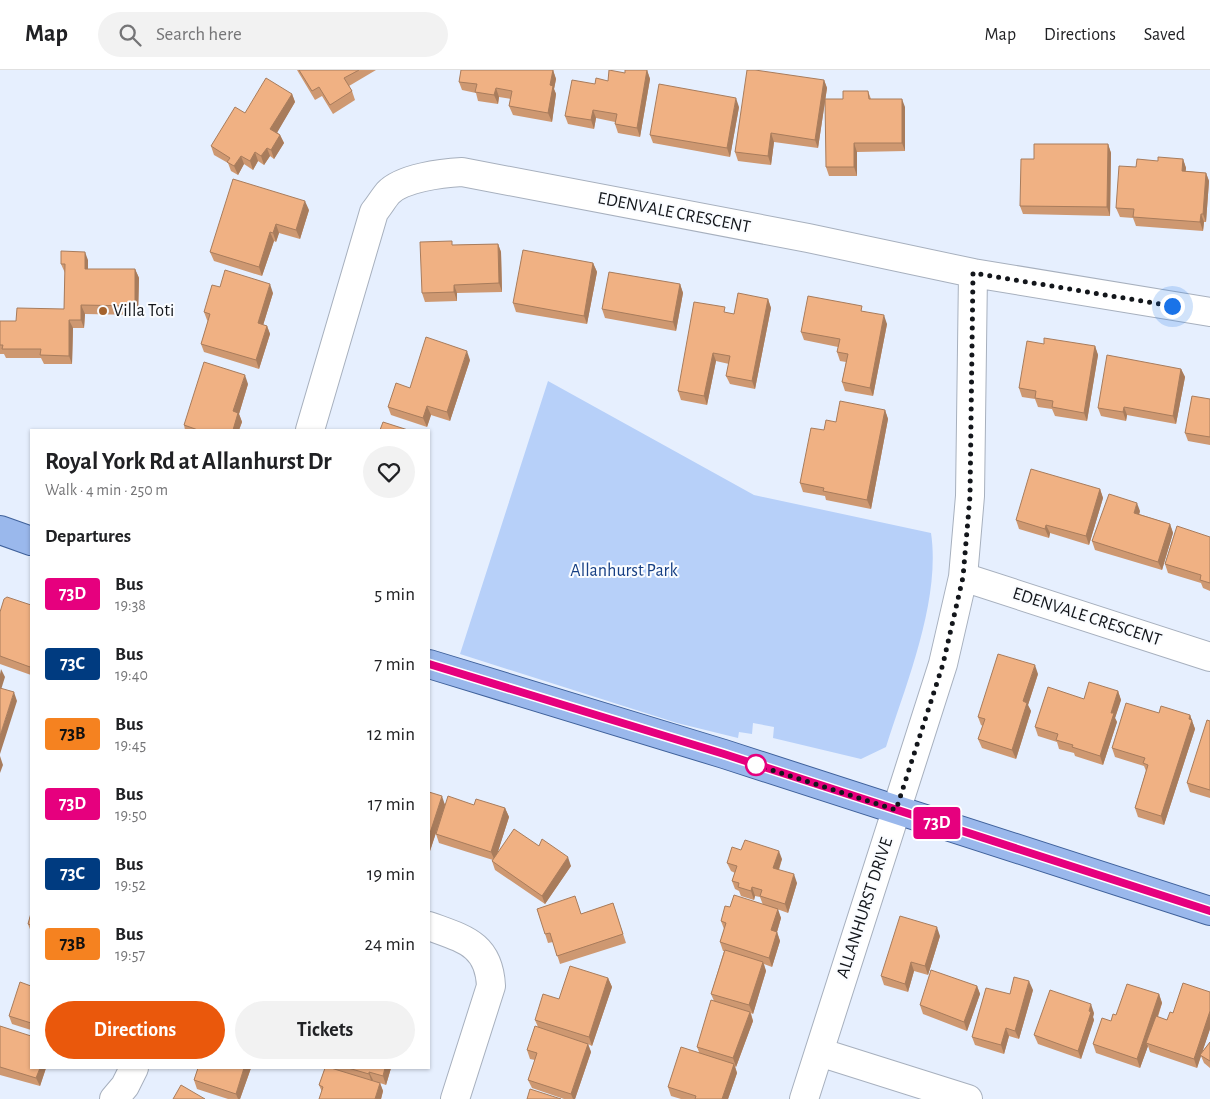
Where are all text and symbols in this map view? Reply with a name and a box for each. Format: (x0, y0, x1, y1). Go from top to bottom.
search box (98, 12, 448, 57)
icon: search (116, 21, 144, 49)
text: Map (25, 22, 68, 46)
text: Search here (156, 25, 242, 44)
text: Map (985, 26, 1016, 44)
text: Directions (1044, 26, 1116, 44)
text: Saved (1144, 26, 1185, 44)
street label: EDENVALE CRESCENT (596, 189, 752, 237)
your location (1160, 294, 1185, 319)
place label: Villa Toti (113, 302, 174, 320)
marker: Villa Toti (97, 305, 109, 317)
button: heart (363, 446, 415, 498)
text: Royal York Rd at Allanhurst Dr (45, 450, 332, 474)
text: Walk · 4 min · 250 m (45, 482, 168, 498)
text: Departures (45, 527, 131, 546)
park label: Allanhurst Park (570, 562, 678, 580)
text: Bus (115, 575, 143, 594)
street label: EDENVALE CRESCENT (1010, 584, 1164, 650)
text: 73D (59, 585, 86, 603)
text: 5 min (374, 585, 415, 604)
text: 19:38 (115, 597, 146, 613)
text: Bus (115, 645, 143, 664)
text: 73C (60, 655, 85, 673)
text: 7 min (374, 655, 415, 674)
text: 19:40 (115, 667, 148, 683)
text: Bus (115, 715, 143, 734)
text: 73B (60, 725, 85, 743)
text: 12 min (367, 725, 415, 744)
text: 19:45 (115, 737, 146, 753)
unlabelled marker (745, 754, 767, 776)
text: Bus (115, 785, 143, 804)
text: 73D (59, 795, 86, 813)
text: 17 min (368, 795, 415, 814)
text: 19:50 (115, 807, 147, 823)
line badge: 73D (908, 807, 966, 839)
text: 73D (923, 814, 951, 832)
street label: ALLANHURST DRIVE (834, 835, 896, 980)
text: Bus (115, 855, 143, 874)
text: 73C (60, 865, 85, 883)
text: 19 min (367, 865, 415, 884)
text: 19:52 (115, 877, 146, 893)
text: Bus (115, 925, 143, 944)
text: 73B (60, 935, 85, 953)
text: 24 min (364, 935, 415, 954)
text: 19:57 (115, 947, 145, 963)
button: Directions (45, 1001, 225, 1059)
button: Tickets (235, 1001, 415, 1059)

